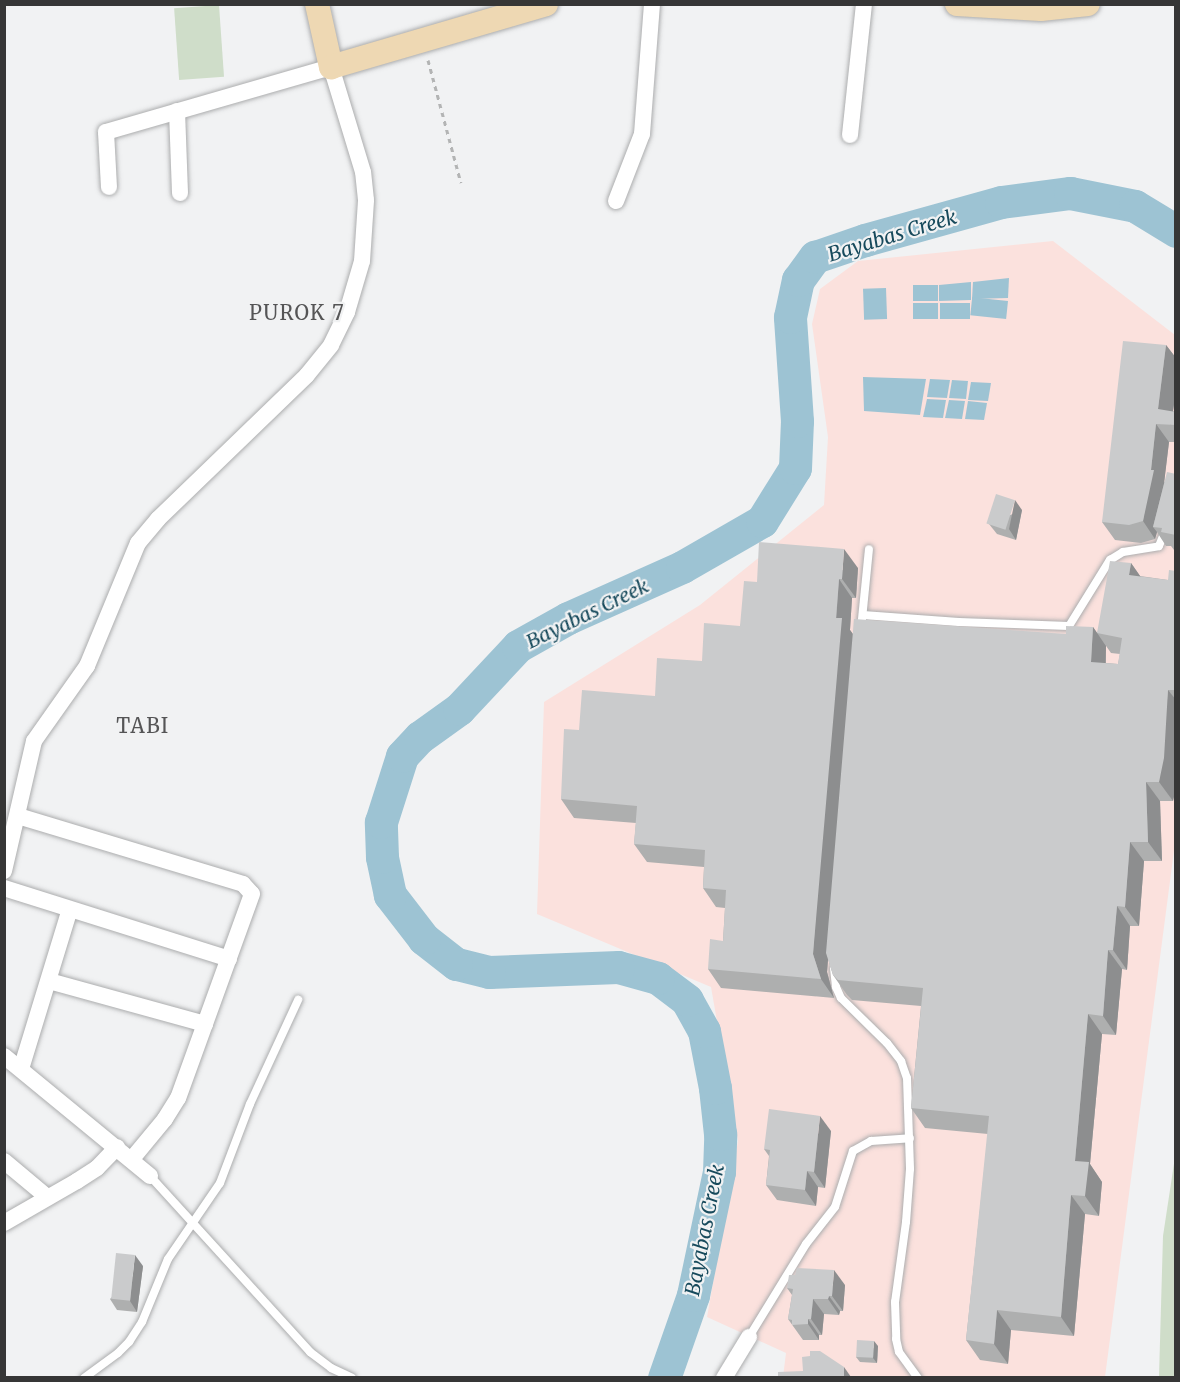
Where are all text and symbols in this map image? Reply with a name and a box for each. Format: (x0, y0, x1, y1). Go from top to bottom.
water label: Bayabas Creek (825, 204, 959, 266)
district label: PUROK 7 (249, 300, 345, 324)
water label: Bayabas Creek (522, 573, 652, 653)
district label: TABI (116, 713, 170, 737)
water label: Bayabas Creek (680, 1162, 728, 1298)

